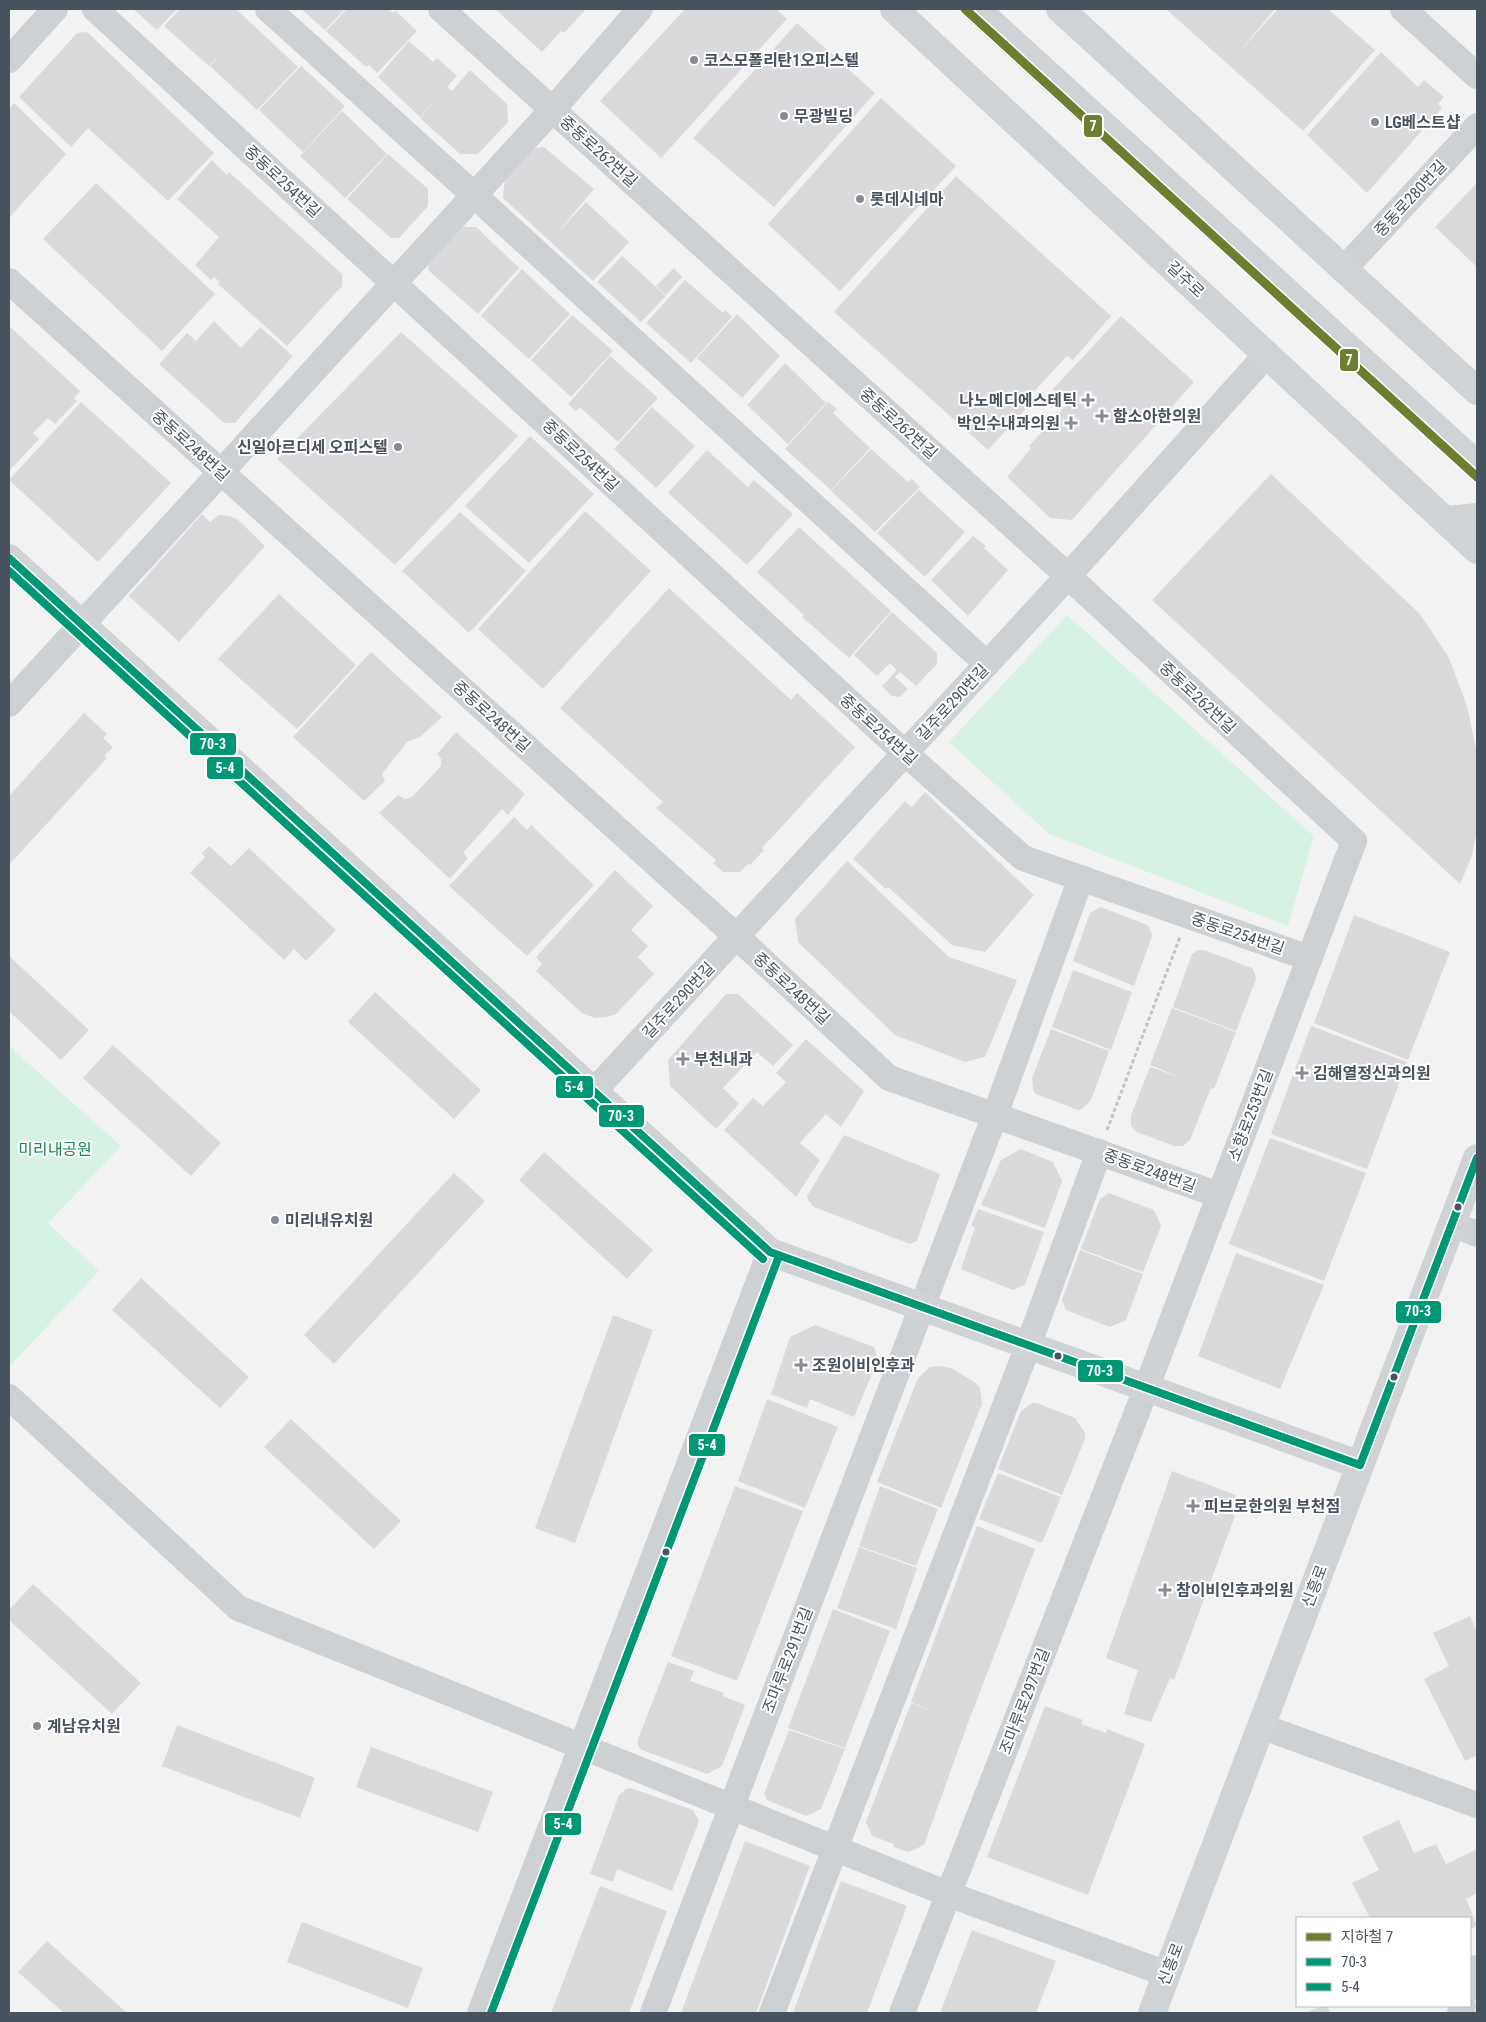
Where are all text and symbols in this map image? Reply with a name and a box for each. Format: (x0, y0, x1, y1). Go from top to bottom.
place label: 코스모폴리탄1오피스텔 (704, 51, 859, 70)
marker: 코스모폴리탄1오피스텔 (688, 54, 700, 66)
place label: 무광빌딩 (794, 107, 853, 126)
marker: 무광빌딩 (778, 110, 790, 122)
street label: 중동로262번길 (556, 112, 641, 191)
place label: LG베스트샵 (1385, 113, 1461, 132)
line badge: 7 (1083, 114, 1103, 138)
marker: LG베스트샵 (1369, 116, 1381, 128)
text: 7 (1089, 118, 1097, 134)
street label: 중동로254번길 (241, 141, 325, 221)
street label: 중동로280번길 (1370, 156, 1450, 240)
place label: 롯데시네마 (870, 190, 944, 209)
marker: 롯데시네마 (854, 193, 866, 205)
street label: 길주로 (1163, 257, 1208, 302)
line badge: 7 (1339, 348, 1359, 372)
text: 7 (1345, 352, 1353, 368)
street label: 중동로262번길 (856, 384, 941, 463)
place label: 나노메디에스테틱 (959, 391, 1077, 410)
marker: 나노메디에스테틱 (1081, 393, 1095, 407)
street label: 중동로248번길 (148, 406, 233, 485)
place label: 함소아한의원 (1113, 407, 1201, 426)
marker: 함소아한의원 (1095, 409, 1109, 423)
place label: 박인수내과의원 (957, 414, 1060, 433)
street label: 중동로254번길 (539, 415, 623, 495)
marker: 박인수내과의원 (1064, 416, 1078, 430)
place label: 신일아르디세 오피스텔 (237, 438, 388, 457)
marker: 신일아르디세 오피스텔 (392, 441, 404, 453)
street label: 중동로262번길 (1156, 657, 1240, 737)
street label: 길주로290번길 (912, 660, 992, 744)
street label: 중동로248번길 (449, 677, 534, 756)
street label: 중동로254번길 (836, 690, 921, 769)
line badge: 70-3 (189, 732, 237, 756)
text: 70-3 (200, 736, 226, 752)
line badge: 5-4 (206, 756, 244, 780)
text: 5-4 (215, 760, 235, 776)
street label: 중동로254번길 (1189, 909, 1287, 958)
street label: 중동로248번길 (750, 948, 834, 1028)
street label: 길주로290번길 (638, 958, 718, 1042)
place label: 부천내과 (694, 1050, 753, 1069)
marker: 부천내과 (676, 1052, 690, 1066)
place label: 김해열정신과의원 (1313, 1064, 1431, 1083)
street label: 소향로253번길 (1224, 1066, 1277, 1164)
marker: 김해열정신과의원 (1295, 1066, 1309, 1080)
line badge: 5-4 (555, 1075, 594, 1099)
text: 5-4 (564, 1079, 584, 1095)
line badge: 70-3 (598, 1104, 645, 1128)
text: 70-3 (608, 1108, 634, 1124)
park label: 미리내공원 (18, 1140, 92, 1159)
street label: 중동로248번길 (1101, 1145, 1199, 1196)
unlabelled marker (1453, 1202, 1463, 1212)
place label: 미리내유치원 (285, 1211, 373, 1230)
marker: 미리내유치원 (269, 1214, 281, 1226)
line badge: 70-3 (1395, 1300, 1442, 1324)
text: 70-3 (1405, 1303, 1431, 1319)
unlabelled marker (1053, 1351, 1063, 1361)
place label: 조원이비인후과 (812, 1356, 915, 1375)
marker: 조원이비인후과 (794, 1358, 808, 1372)
line badge: 70-3 (1077, 1359, 1124, 1383)
text: 70-3 (1087, 1363, 1113, 1379)
unlabelled marker (1389, 1372, 1399, 1382)
line badge: 5-4 (688, 1433, 726, 1457)
text: 5-4 (697, 1437, 717, 1453)
place label: 피브로한의원 부천점 (1204, 1497, 1340, 1516)
marker: 피브로한의원 부천점 (1186, 1499, 1200, 1513)
unlabelled marker (661, 1547, 671, 1557)
street label: 신흥로 (1298, 1562, 1331, 1610)
place label: 참이비인후과의원 (1176, 1581, 1294, 1600)
marker: 참이비인후과의원 (1158, 1583, 1172, 1597)
street label: 조마루로291번길 (759, 1604, 816, 1716)
street label: 조마루로297번길 (996, 1645, 1053, 1757)
place label: 계남유치원 (47, 1717, 121, 1736)
marker: 계남유치원 (31, 1720, 43, 1732)
line badge: 5-4 (544, 1812, 582, 1836)
text: 5-4 (553, 1816, 573, 1832)
legend (1296, 1917, 1471, 2007)
text: 지하철 7 (1341, 1928, 1393, 1946)
street label: 신흥로 (1154, 1940, 1187, 1988)
text: 70-3 (1341, 1953, 1367, 1971)
text: 5-4 (1341, 1978, 1360, 1996)

